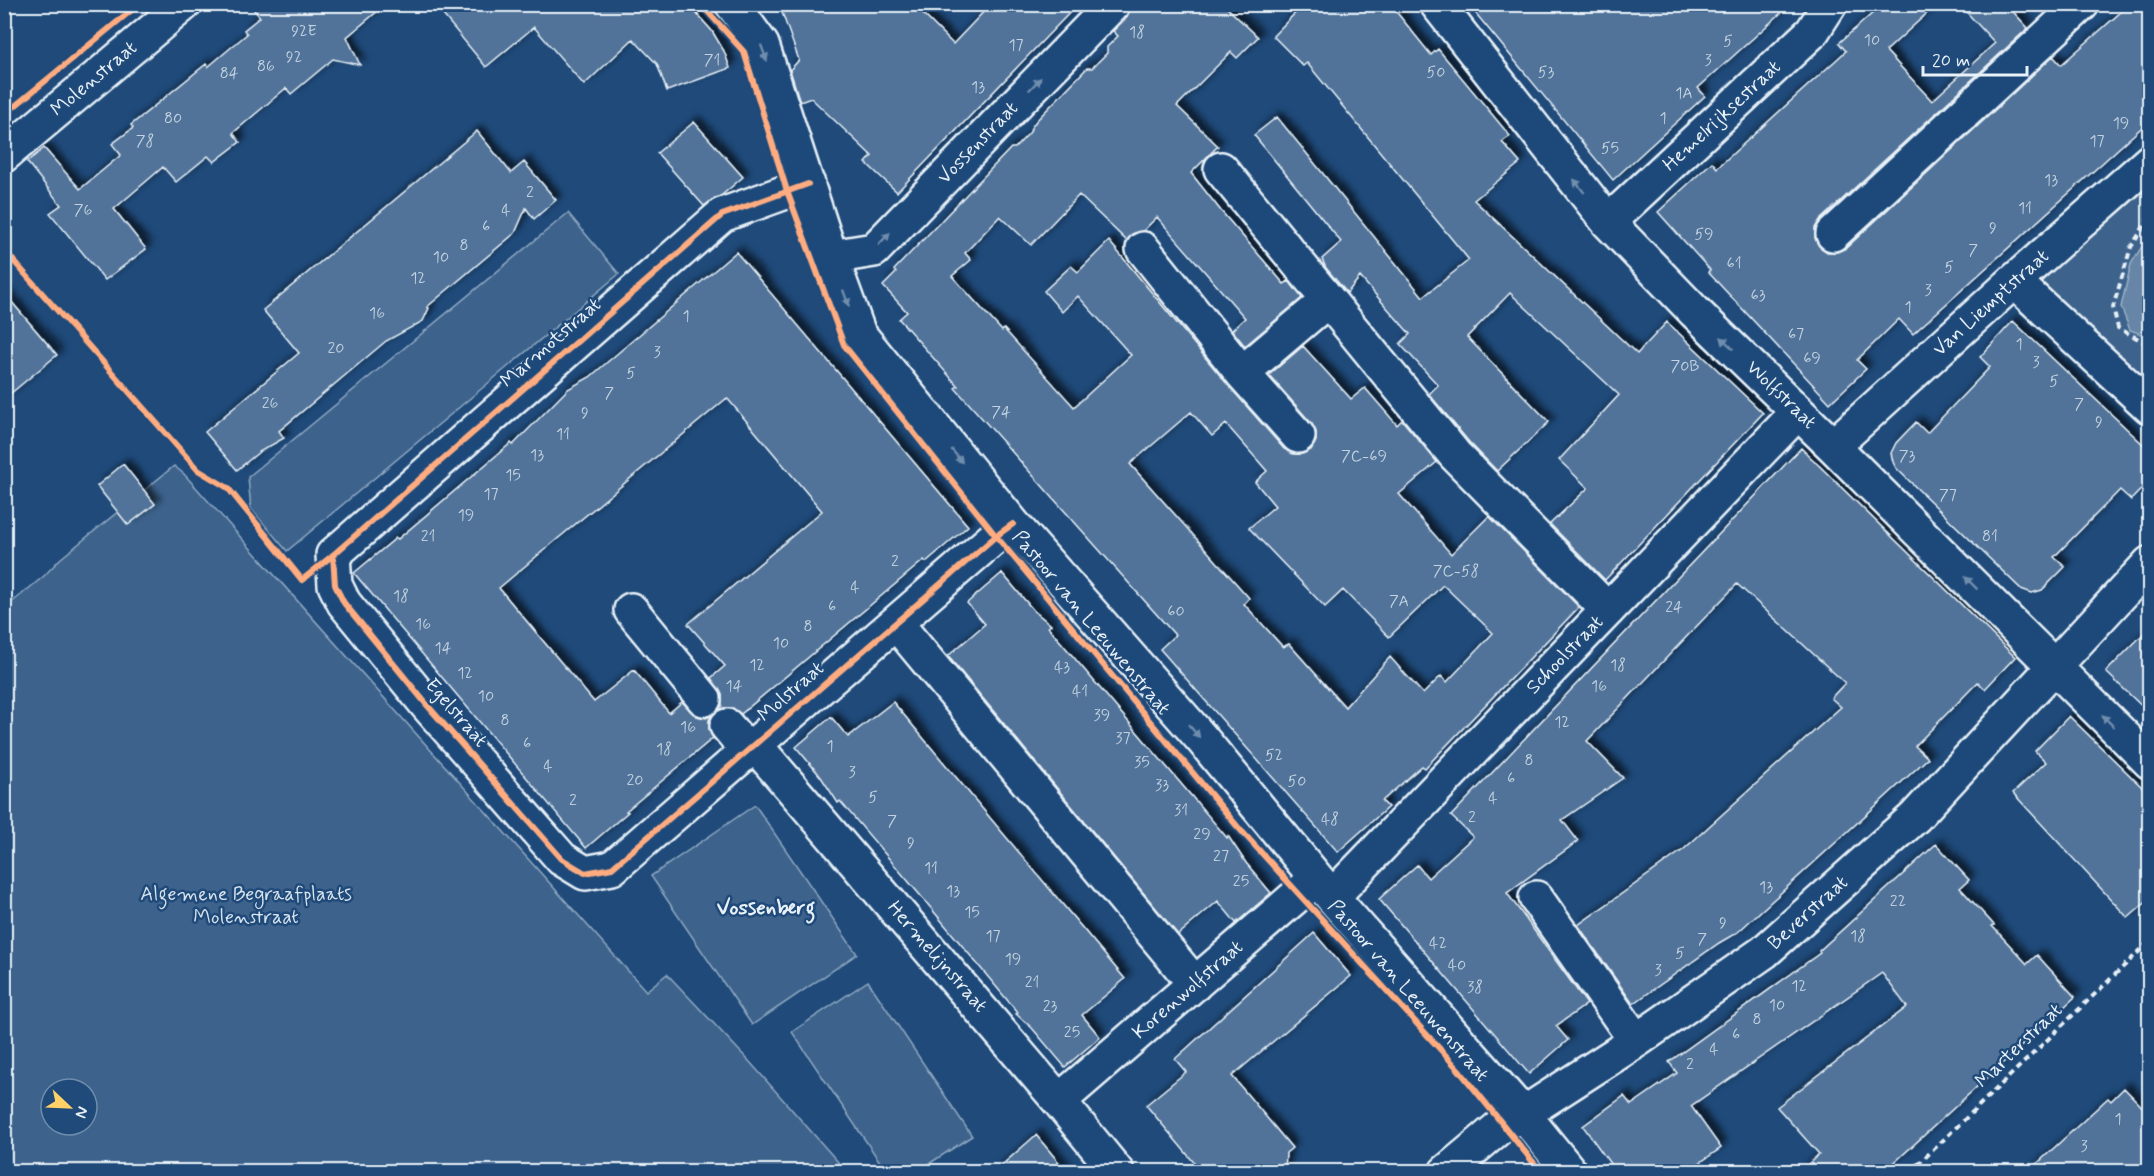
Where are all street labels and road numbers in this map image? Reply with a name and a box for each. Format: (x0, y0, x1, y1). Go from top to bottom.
street label: Molenstraat (45, 35, 143, 123)
street label: Hemelrijksestraat (1657, 54, 1787, 178)
street label: Vossenstraat (932, 96, 1024, 190)
street label: Van Liemptstraat (1927, 243, 2055, 363)
street label: Marmotstraat (495, 292, 607, 394)
street label: Wolfstraat (1740, 355, 1822, 435)
street label: Pastoor van Leeuwenstraat (1006, 525, 1176, 721)
street label: Schoolstraat (1520, 609, 1610, 701)
street label: Molstraat (752, 656, 830, 728)
street label: Egelstraat (418, 673, 494, 753)
street label: Beverstraat (1762, 870, 1854, 956)
street label: Pastoor van Leeuwenstraat (1321, 894, 1495, 1088)
street label: Hermelijnstraat (881, 895, 993, 1019)
street label: Korenwolfstraat (1127, 934, 1249, 1046)
street label: Marterstraat (1969, 997, 2069, 1095)

